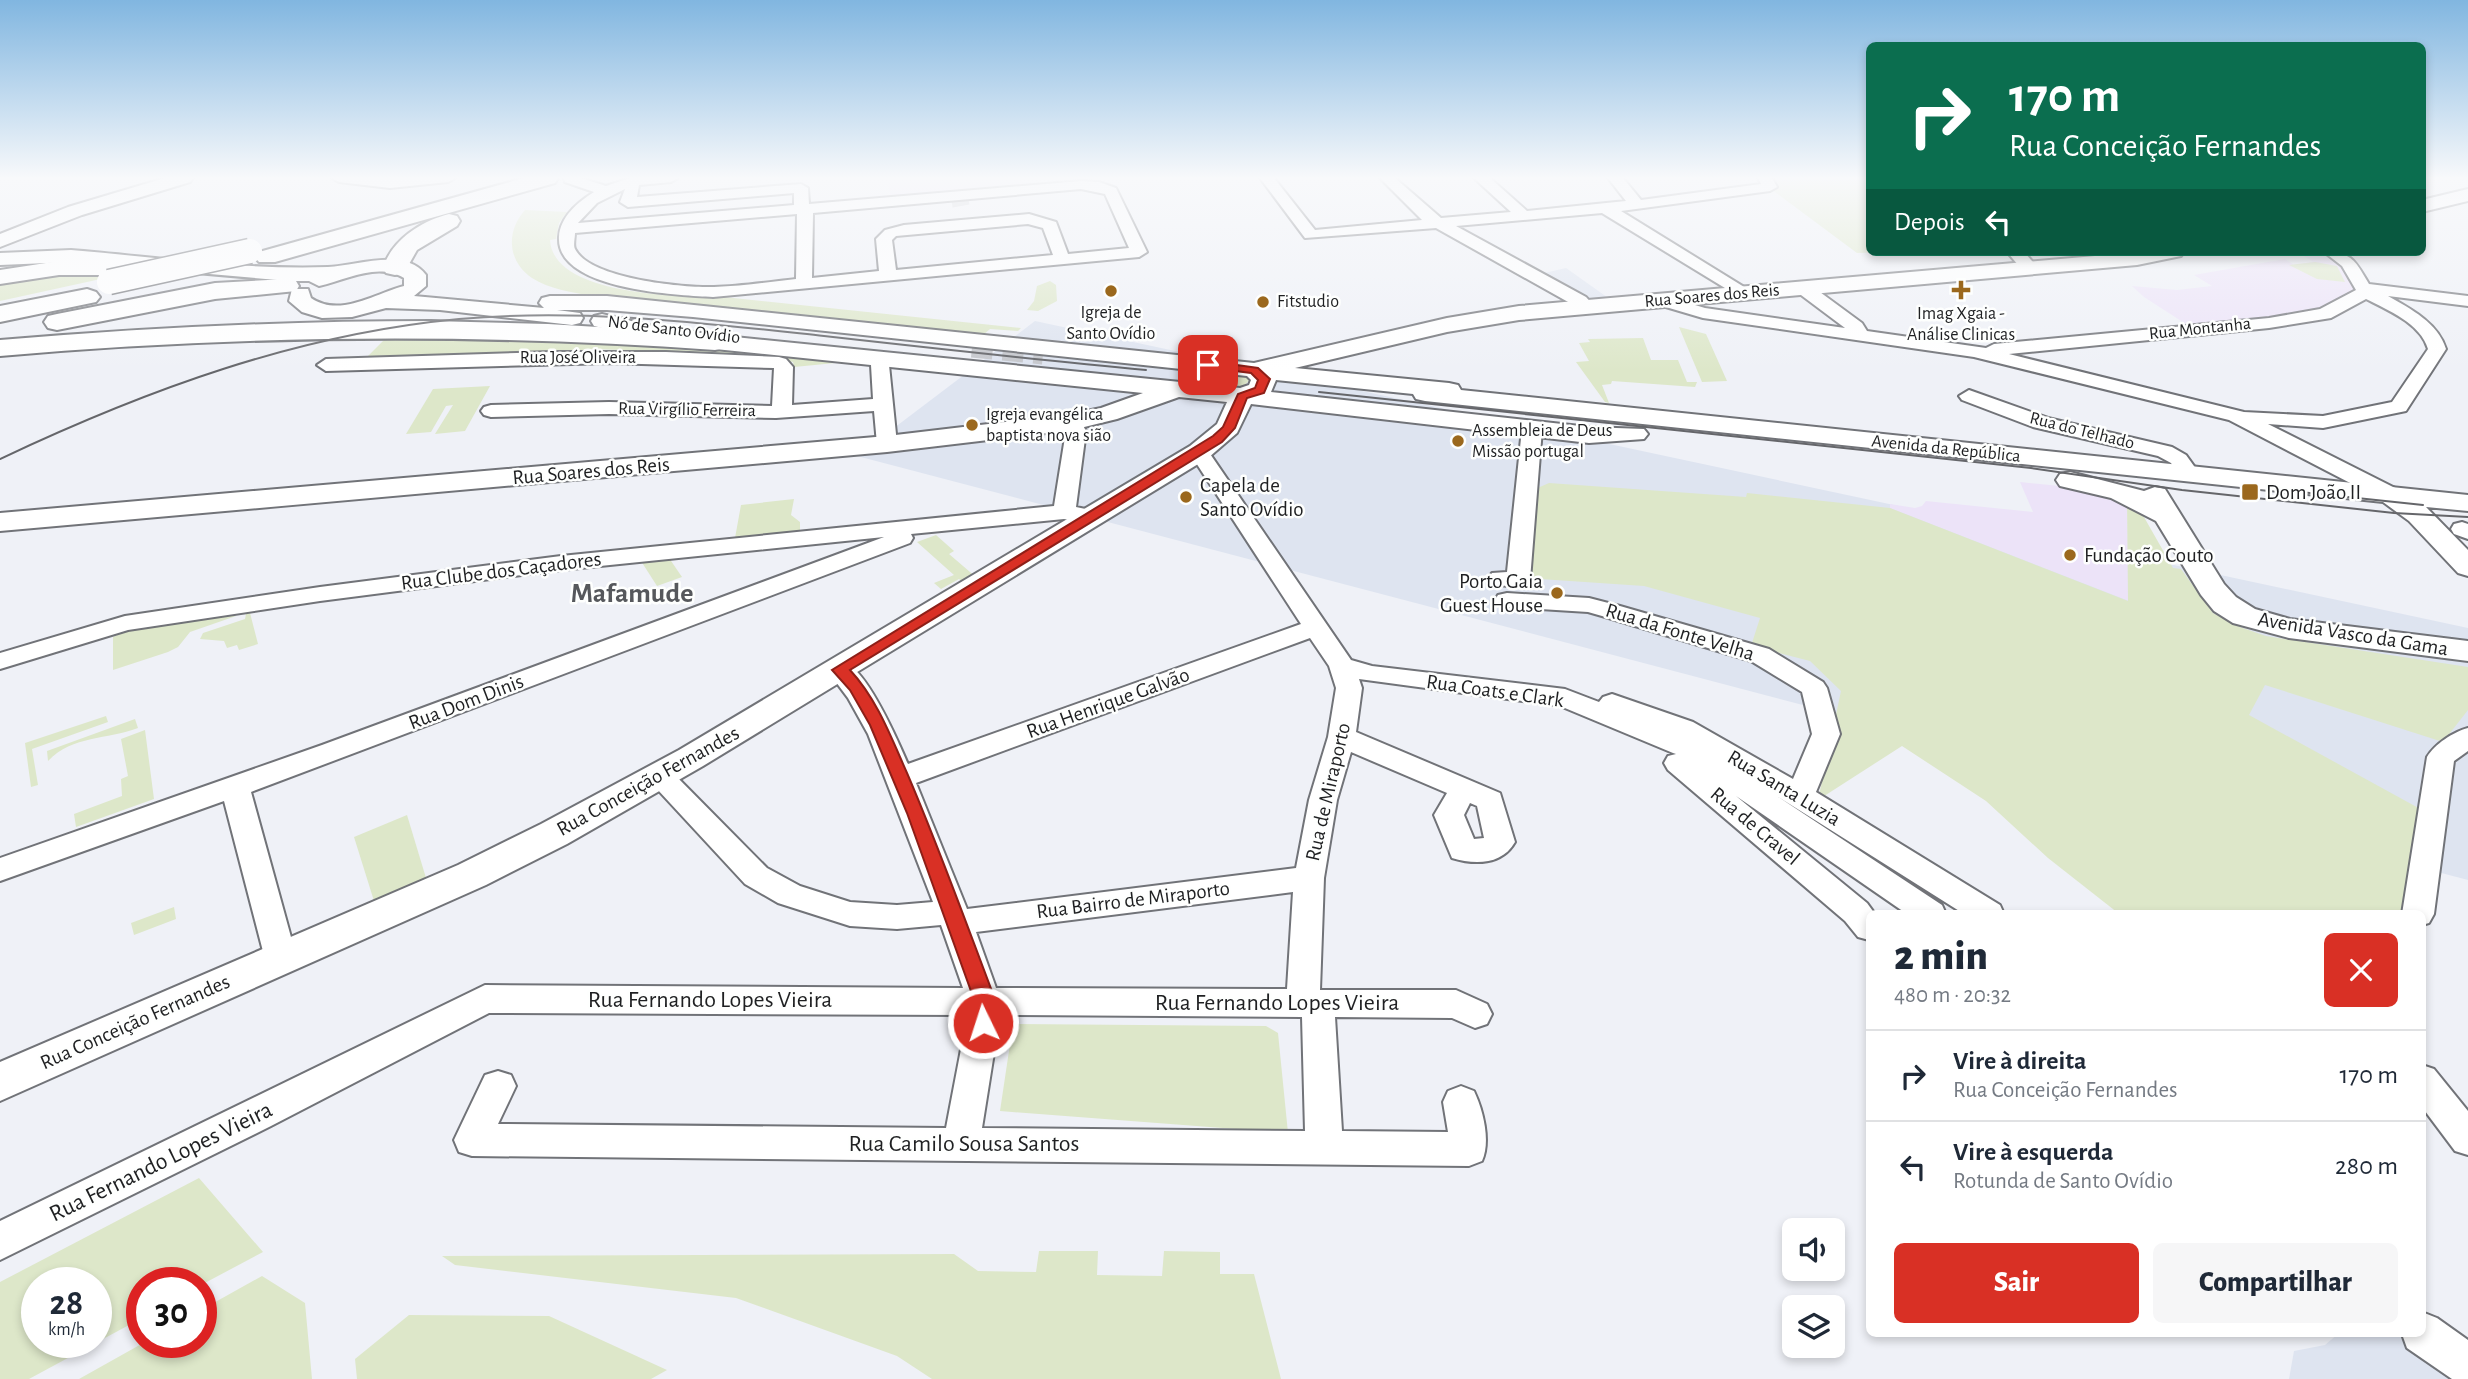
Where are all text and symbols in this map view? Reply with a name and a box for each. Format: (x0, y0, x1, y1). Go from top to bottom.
icon: right (1894, 70, 1985, 161)
text: 170 m (2009, 72, 2120, 121)
text: Rua Conceição Fernandes (2009, 130, 2321, 162)
icon: left (1979, 203, 2017, 241)
text: Depois (1894, 209, 1965, 235)
marker: Imag Xgaia - Análise Clinicas (1951, 280, 1971, 300)
street label: Rua Soares dos Reis (1644, 281, 1780, 311)
marker: Igreja de Santo Ovídio (1103, 283, 1119, 299)
place label: Fitstudio (1277, 293, 1339, 311)
marker: Fitstudio (1255, 294, 1271, 310)
place label: Igreja de Santo Ovídio (1067, 304, 1156, 343)
place label: Imag Xgaia - Análise Clinicas (1907, 305, 2015, 344)
street label: Nó de Santo Ovídio (607, 313, 741, 347)
street label: Rua Montanha (2148, 315, 2252, 343)
pin (1178, 335, 1238, 395)
icon: arrive (1189, 346, 1227, 384)
street label: Rua José Oliveira (520, 349, 636, 367)
street label: Rua Virgílio Ferreira (618, 400, 756, 420)
place label: Igreja evangélica baptista nova sião (986, 406, 1111, 445)
street label: Rua do Telhado (2028, 409, 2136, 453)
marker: Igreja evangélica baptista nova sião (964, 417, 980, 433)
place label: Assembleia de Deus Missão portugal (1472, 422, 1612, 461)
street label: Avenida da República (1871, 432, 2021, 466)
marker: Assembleia de Deus Missão portugal (1450, 433, 1466, 449)
street label: Rua Soares dos Reis (511, 454, 671, 488)
place label: Capela de Santo Ovídio (1200, 475, 1304, 520)
marker: Dom João II (2240, 482, 2260, 502)
place label: Dom João II (2266, 482, 2361, 503)
marker: Capela de Santo Ovídio (1178, 489, 1194, 505)
place label: Fundação Couto (2084, 545, 2214, 566)
marker: Fundação Couto (2062, 547, 2078, 563)
street label: Rua Clube dos Caçadores (400, 548, 602, 594)
place label: Porto Gaia Guest House (1440, 571, 1543, 616)
district label: Mafamude (571, 580, 693, 608)
marker: Porto Gaia Guest House (1549, 585, 1565, 601)
street label: Rua da Fonte Velha (1603, 599, 1757, 665)
street label: Avenida Vasco da Gama (2256, 609, 2450, 659)
street label: Rua Henrique Galvão (1024, 664, 1192, 742)
street label: Rua Dom Dinis (406, 670, 526, 734)
street label: Rua Coats e Clark (1425, 671, 1566, 711)
street label: Rua de Miraporto (1302, 721, 1354, 863)
street label: Rua Conceição Fernandes (553, 722, 743, 840)
street label: Rua Santa Luzia (1724, 746, 1844, 830)
street label: Rua de Cravel (1706, 783, 1804, 869)
street label: Rua Bairro de Miraporto (1035, 878, 1231, 922)
button: close (2324, 933, 2398, 1007)
text: 2 min (1894, 935, 1988, 977)
street label: Rua Conceição Fernandes (37, 971, 233, 1073)
text: 480 m · 20:32 (1894, 984, 2011, 1007)
position arrow (946, 986, 1020, 1060)
street label: Rua Fernando Lopes Vieira (588, 988, 832, 1012)
street label: Rua Fernando Lopes Vieira (1155, 991, 1399, 1015)
text: Vire à direita (1953, 1048, 2087, 1074)
icon: right (1894, 1057, 1932, 1095)
text: 170 m (2339, 1062, 2398, 1088)
text: Rua Conceição Fernandes (1953, 1079, 2178, 1102)
street label: Rua Fernando Lopes Vieira (46, 1098, 276, 1226)
street label: Rua Camilo Sousa Santos (849, 1132, 1080, 1156)
text: Vire à esquerda (1953, 1139, 2114, 1165)
icon: left (1894, 1148, 1932, 1186)
text: 280 m (2335, 1153, 2398, 1179)
text: Rotunda de Santo Ovídio (1953, 1170, 2173, 1193)
map controls (1782, 1218, 1845, 1358)
button: sound (1782, 1218, 1845, 1281)
button: Sair (1894, 1243, 2139, 1323)
button: Compartilhar (2153, 1243, 2398, 1323)
speed limit sign: 30 (126, 1267, 217, 1358)
text: 28 (50, 1286, 83, 1321)
button: layers (1782, 1295, 1845, 1358)
text: km/h (48, 1321, 85, 1339)

